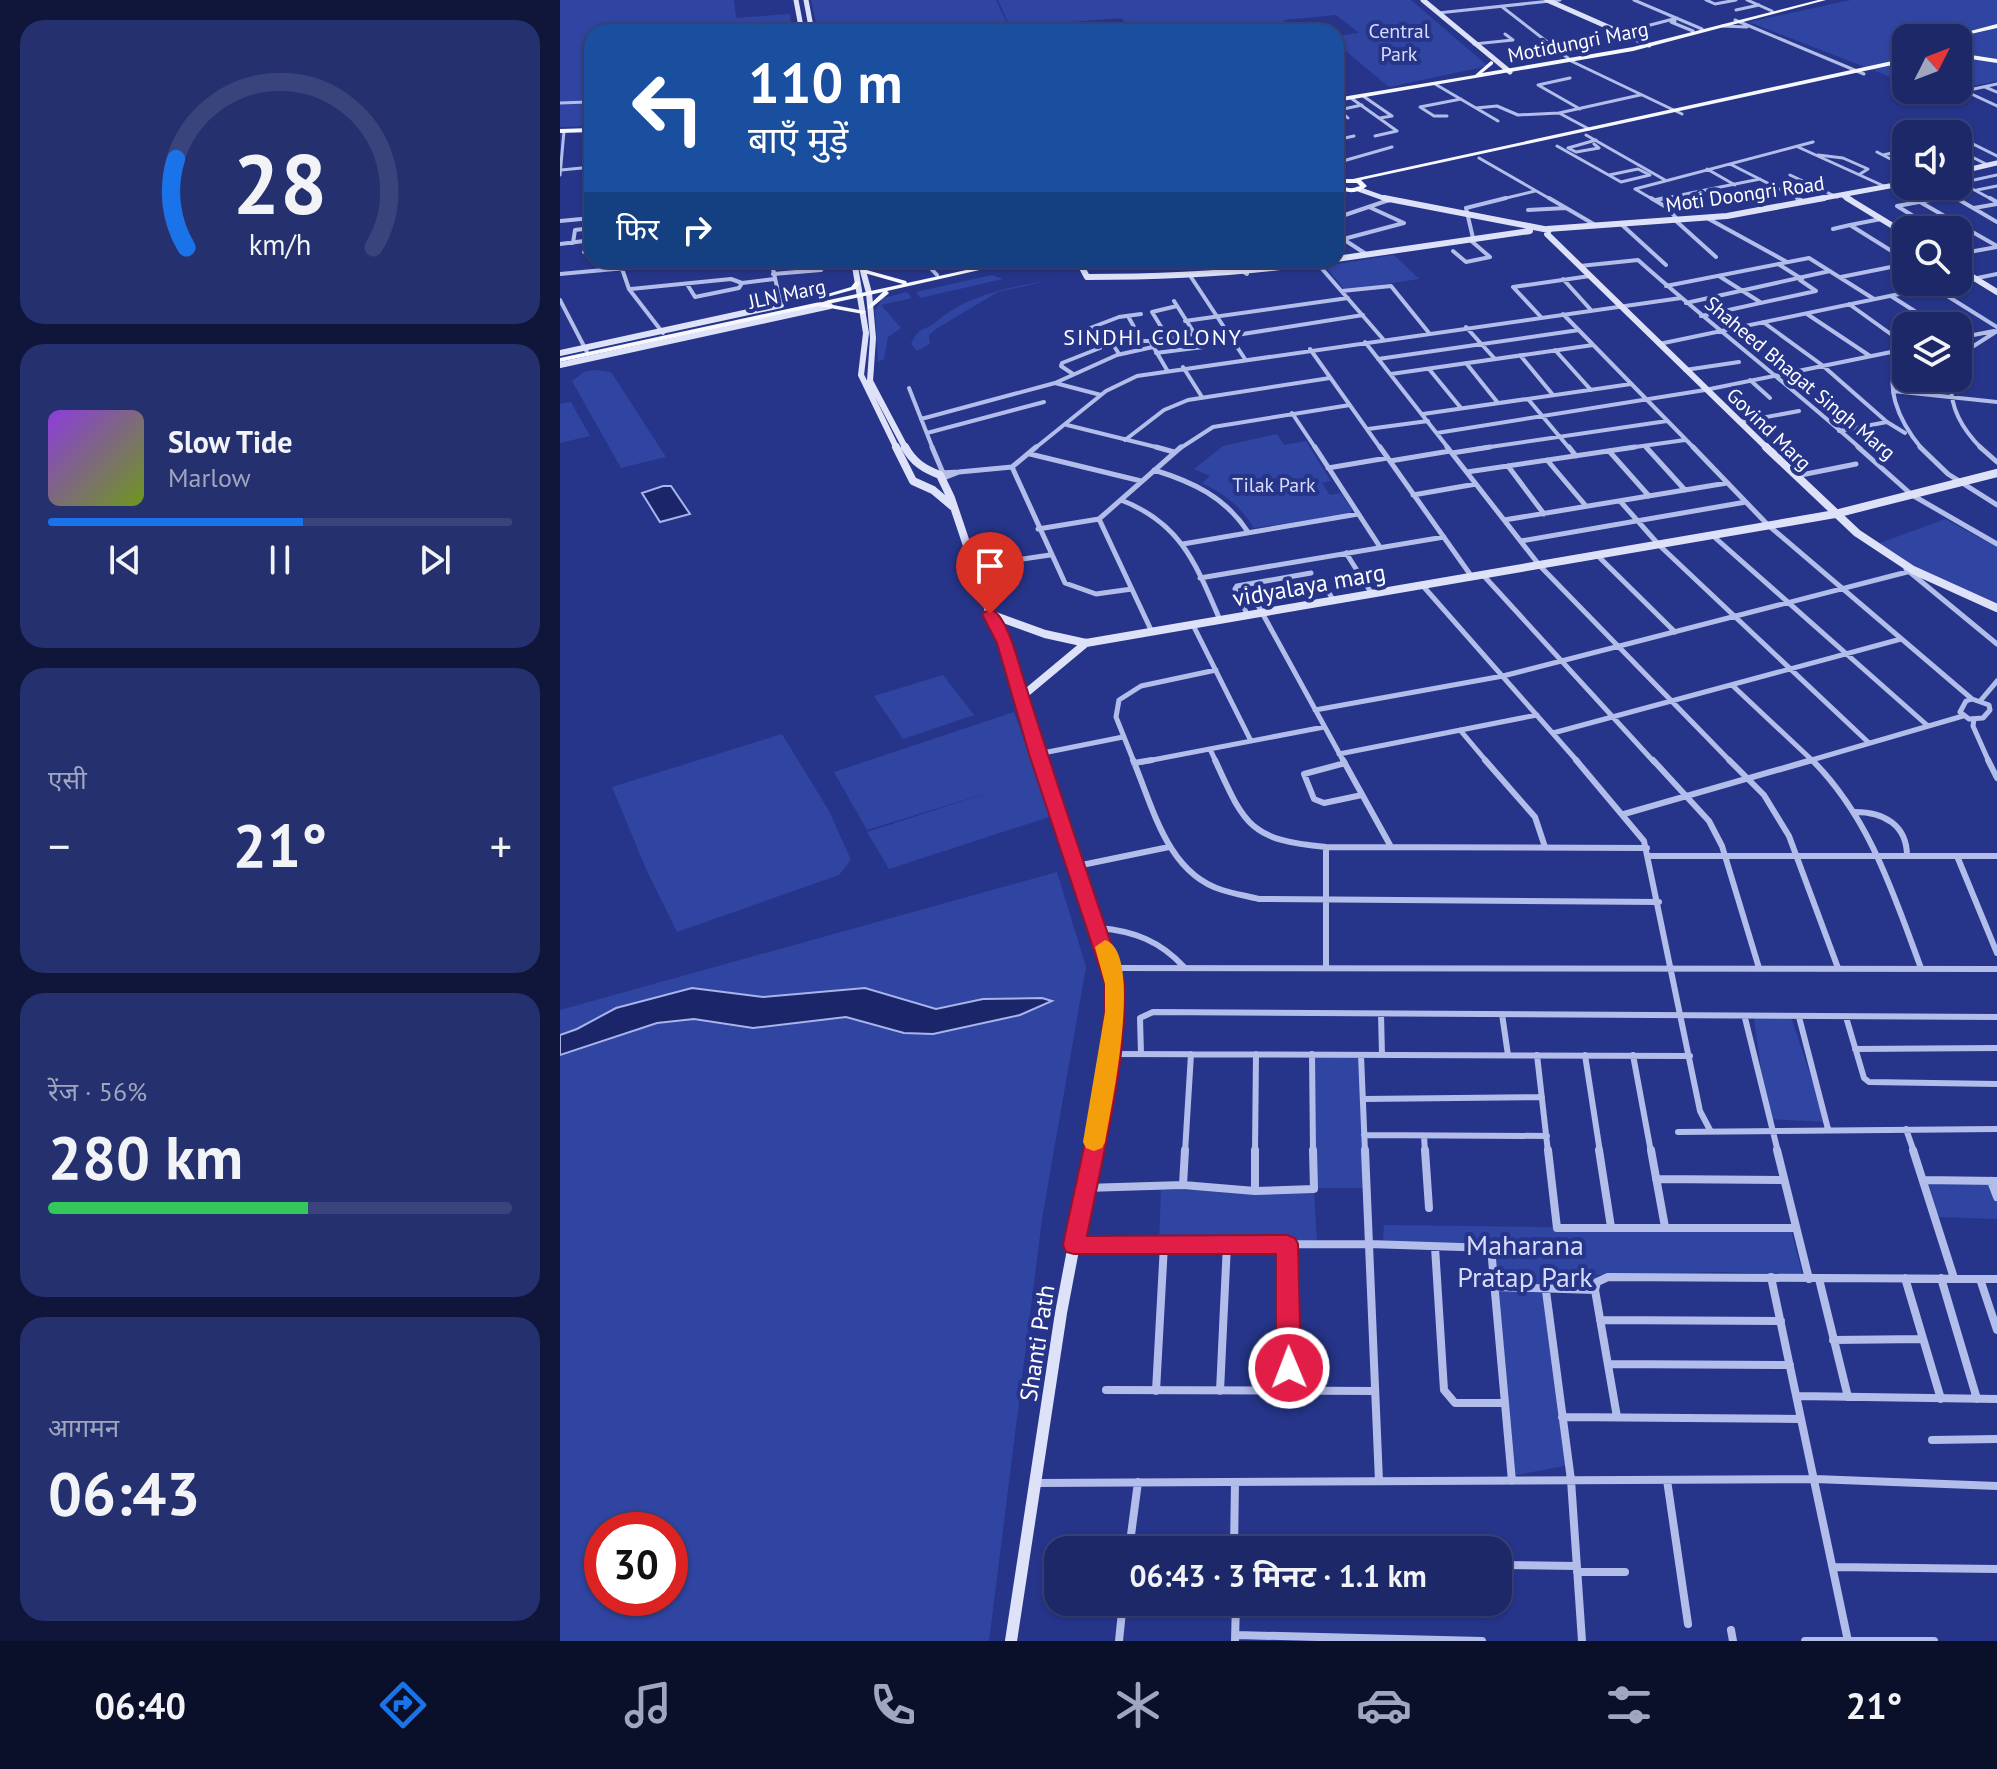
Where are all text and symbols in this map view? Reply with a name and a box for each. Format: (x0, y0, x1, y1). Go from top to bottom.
street label: Motidungri Marg (1505, 16, 1651, 68)
park label: Central Park (1368, 18, 1430, 67)
north arrow (1892, 24, 1972, 104)
map controls (1892, 24, 1972, 392)
text: 110 m (748, 46, 903, 118)
icon: left (616, 56, 720, 160)
text: बाएँ मुड़ें (748, 116, 848, 163)
button: sound (1892, 120, 1972, 200)
text: 28 (233, 129, 327, 237)
street label: Moti Doongri Road (1664, 170, 1826, 218)
icon: right (675, 208, 719, 252)
text: फिर (616, 209, 659, 248)
button: search (1892, 216, 1972, 296)
text: km/h (249, 226, 311, 263)
street label: JLN Marg (745, 273, 828, 315)
street label: Shaheed Bhagat Singh Marg (1699, 291, 1901, 465)
button: layers (1892, 312, 1972, 392)
district label: SINDHI COLONY (1063, 323, 1243, 351)
street label: Govind Marg (1721, 382, 1817, 476)
text: Slow Tide (168, 422, 293, 461)
text: Marlow (168, 461, 251, 494)
park label: Tilak Park (1232, 472, 1316, 498)
pin (956, 532, 1024, 614)
icon: previous (103, 538, 147, 582)
icon: pause (258, 538, 302, 582)
icon: next (413, 538, 457, 582)
icon: arrive (968, 544, 1012, 588)
street label: vidyalaya marg (1230, 556, 1388, 614)
text: एसी (48, 763, 87, 796)
text: 21° (233, 806, 327, 884)
text: − (48, 817, 70, 874)
text: + (490, 817, 512, 874)
text: रेंज · 56% (48, 1075, 147, 1108)
text: 280 km (48, 1118, 243, 1196)
park label: Maharana Pratap Park (1457, 1226, 1593, 1295)
street label: Shanti Path (1012, 1282, 1062, 1404)
position arrow (1247, 1326, 1331, 1410)
text: आगमन (48, 1411, 119, 1444)
text: 06:43 (48, 1454, 200, 1532)
speed limit sign: 30 (584, 1512, 688, 1616)
text: 06:43 · 3 मिनट · 1.1 km (1129, 1556, 1427, 1595)
icon: directions (375, 1677, 431, 1733)
icon: music (620, 1677, 676, 1733)
icon: phone (865, 1677, 921, 1733)
icon: climate (1110, 1677, 1166, 1733)
icon: car (1356, 1677, 1412, 1733)
icon: filters (1601, 1677, 1657, 1733)
text: 06:40 (95, 1682, 186, 1729)
text: 21° (1846, 1682, 1902, 1729)

